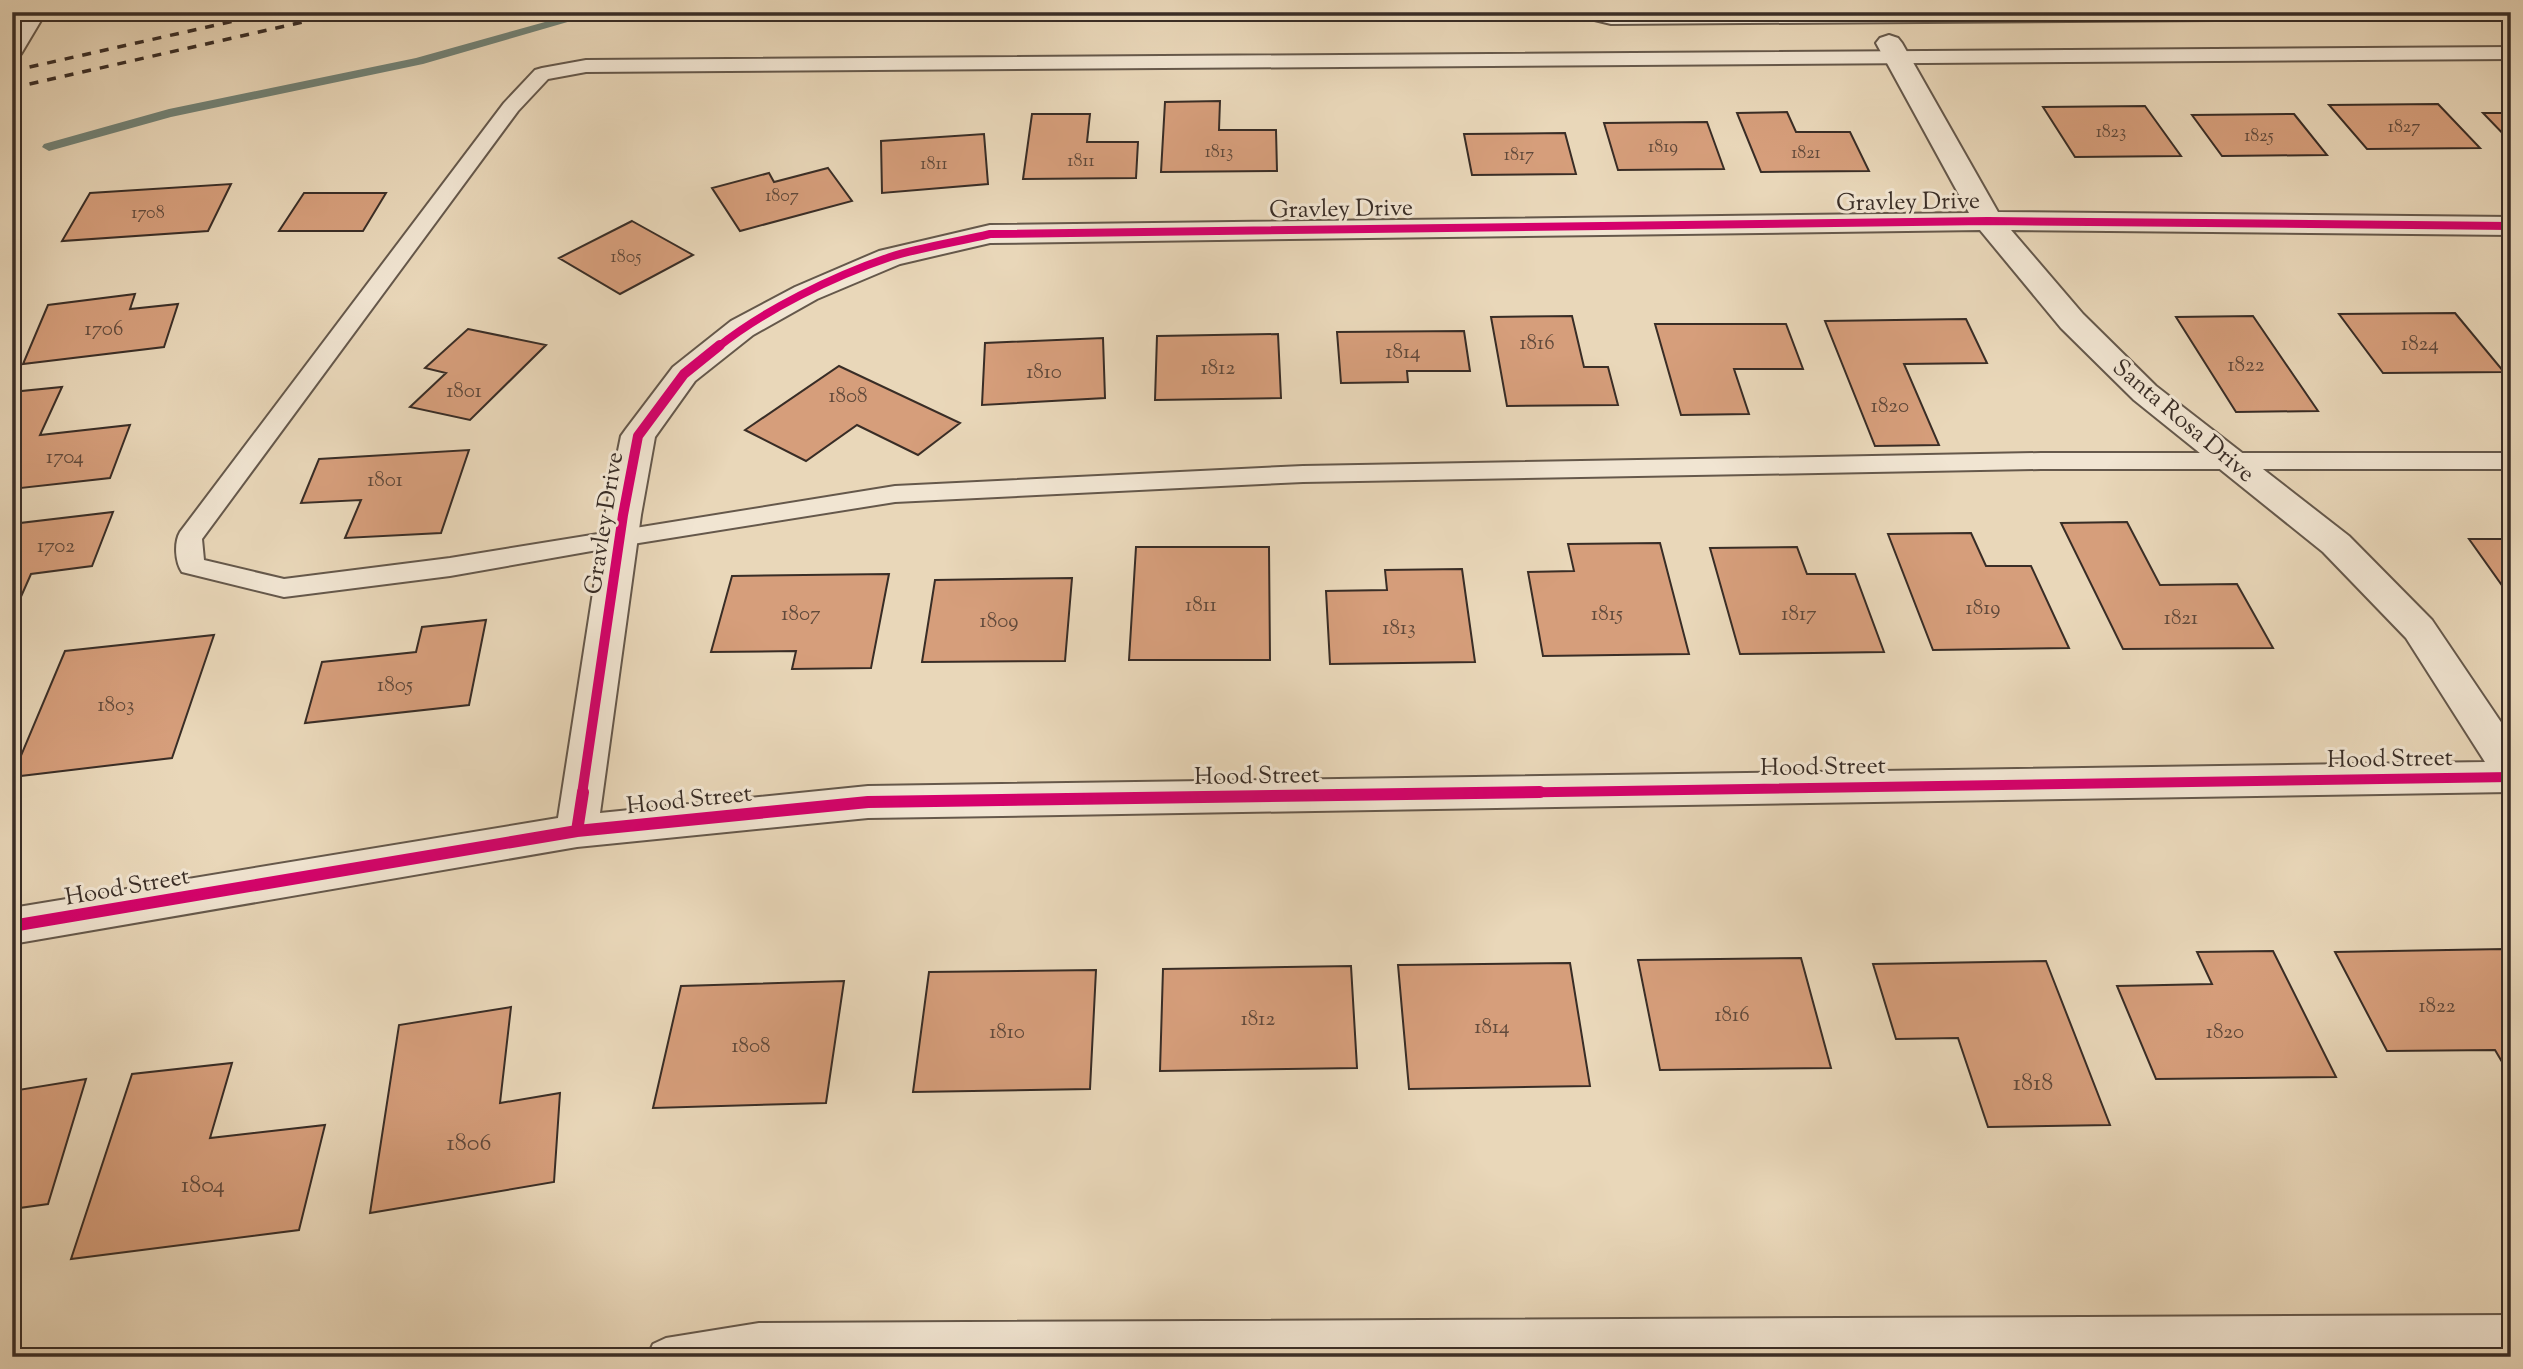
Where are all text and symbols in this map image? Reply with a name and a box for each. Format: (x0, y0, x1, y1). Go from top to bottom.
house number: 1827 (2388, 115, 2420, 141)
house number: 1823 (2096, 120, 2126, 146)
house number: 1825 (2244, 124, 2274, 150)
house number: 1819 (1648, 135, 1678, 161)
house number: 1813 (1205, 140, 1233, 166)
house number: 1821 (1791, 141, 1821, 167)
house number: 1817 (1504, 143, 1534, 169)
house number: 1811 (1067, 149, 1095, 175)
house number: 1811 (920, 152, 948, 178)
house number: 1807 (765, 184, 799, 210)
street label: Gravley Drive (1836, 185, 1980, 221)
street label: Gravley Drive (1269, 192, 1413, 228)
house number: 1708 (131, 201, 165, 227)
house number: 1805 (611, 245, 641, 271)
house number: 1706 (85, 315, 123, 345)
house number: 1816 (1519, 329, 1555, 359)
house number: 1824 (2401, 330, 2439, 360)
house number: 1814 (1385, 338, 1421, 368)
house number: 1822 (2227, 351, 2265, 381)
street label: Santa Rosa Drive (2104, 352, 2261, 491)
house number: 1812 (1201, 354, 1235, 384)
house number: 1810 (1026, 358, 1062, 388)
house number: 1801 (446, 377, 482, 407)
house number: 1808 (828, 382, 868, 412)
house number: 1820 (1871, 392, 1909, 422)
house number: 1704 (46, 443, 84, 473)
street label: Gravley Drive (577, 450, 633, 597)
house number: 1801 (367, 466, 403, 496)
house number: 1702 (37, 532, 75, 562)
house number: 1811 (1185, 591, 1217, 621)
house number: 1819 (1966, 594, 2000, 624)
house number: 1807 (781, 600, 821, 630)
house number: 1815 (1591, 600, 1623, 630)
house number: 1817 (1781, 600, 1817, 630)
house number: 1821 (2164, 604, 2198, 634)
house number: 1809 (980, 607, 1018, 637)
house number: 1813 (1382, 614, 1416, 644)
house number: 1805 (377, 671, 413, 701)
house number: 1803 (97, 691, 135, 721)
street label: Hood Street (2327, 742, 2453, 778)
street label: Hood Street (1760, 750, 1886, 786)
street label: Hood Street (1194, 759, 1320, 795)
street label: Hood Street (625, 778, 754, 824)
street label: Hood Street (62, 860, 192, 916)
house number: 1822 (2418, 992, 2456, 1022)
house number: 1816 (1714, 1001, 1750, 1031)
house number: 1812 (1241, 1005, 1275, 1035)
house number: 1814 (1474, 1013, 1510, 1043)
house number: 1810 (989, 1018, 1025, 1048)
house number: 1820 (2206, 1018, 2244, 1048)
house number: 1808 (731, 1032, 771, 1062)
house number: 1818 (2013, 1067, 2053, 1101)
house number: 1806 (447, 1127, 491, 1161)
house number: 1804 (181, 1169, 225, 1203)

